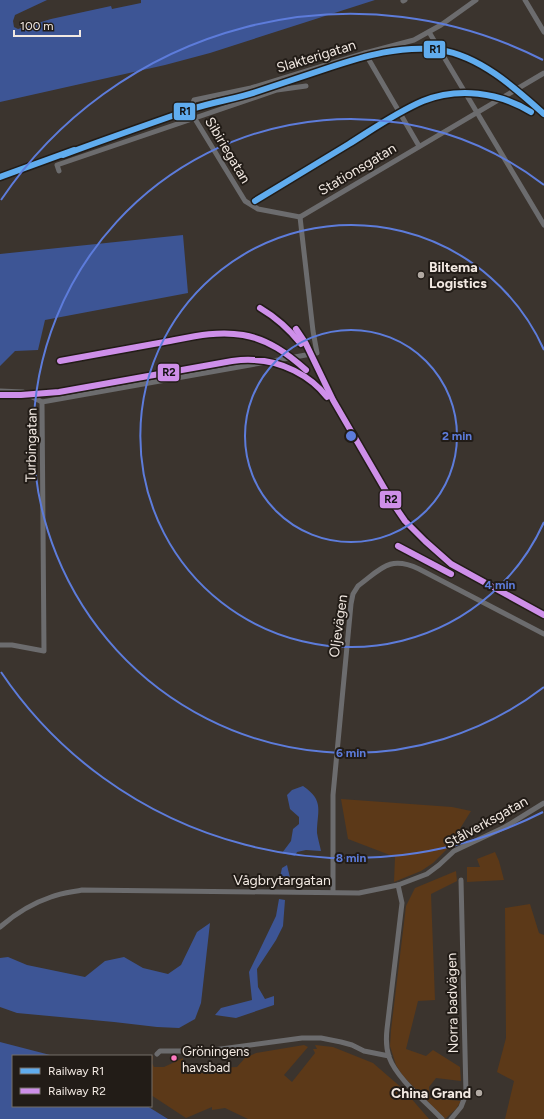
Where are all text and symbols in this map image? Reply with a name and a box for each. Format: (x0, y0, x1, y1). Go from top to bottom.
scale bar (14, 12, 80, 38)
text: 100 m (20, 19, 54, 33)
street label: Slakterigatan (274, 36, 358, 77)
line badge: R1 (423, 40, 446, 59)
text: R1 (429, 43, 441, 56)
line badge: R1 (173, 102, 196, 121)
text: R1 (179, 105, 191, 118)
street label: Sibiriegatan (201, 114, 254, 187)
street label: Stationsgatan (315, 140, 399, 199)
place label: Biltema Logistics (429, 259, 487, 292)
marker: Biltema Logistics (416, 270, 426, 280)
line badge: R2 (157, 363, 180, 382)
text: R2 (162, 366, 176, 379)
street label: Turbingatan (22, 407, 41, 482)
centre of rings (344, 429, 358, 443)
text: 2 min (442, 429, 472, 443)
line badge: R2 (379, 490, 402, 509)
text: R2 (384, 493, 398, 506)
text: 4 min (485, 578, 516, 592)
street label: Oljevägen (326, 593, 351, 659)
text: 6 min (336, 746, 366, 760)
street label: Stålverksgatan (442, 793, 531, 852)
text: 8 min (336, 851, 366, 865)
street label: Vågbrytargatan (233, 872, 331, 889)
street label: Norra badvägen (443, 952, 462, 1053)
place label: Gröningens havsbad (182, 1044, 249, 1075)
marker: Gröningens havsbad (169, 1053, 179, 1063)
legend (12, 1055, 152, 1107)
text: Railway R1 (48, 1064, 104, 1078)
text: Railway R2 (48, 1084, 106, 1098)
place label: China Grand (391, 1085, 471, 1102)
marker: China Grand (474, 1088, 484, 1098)

